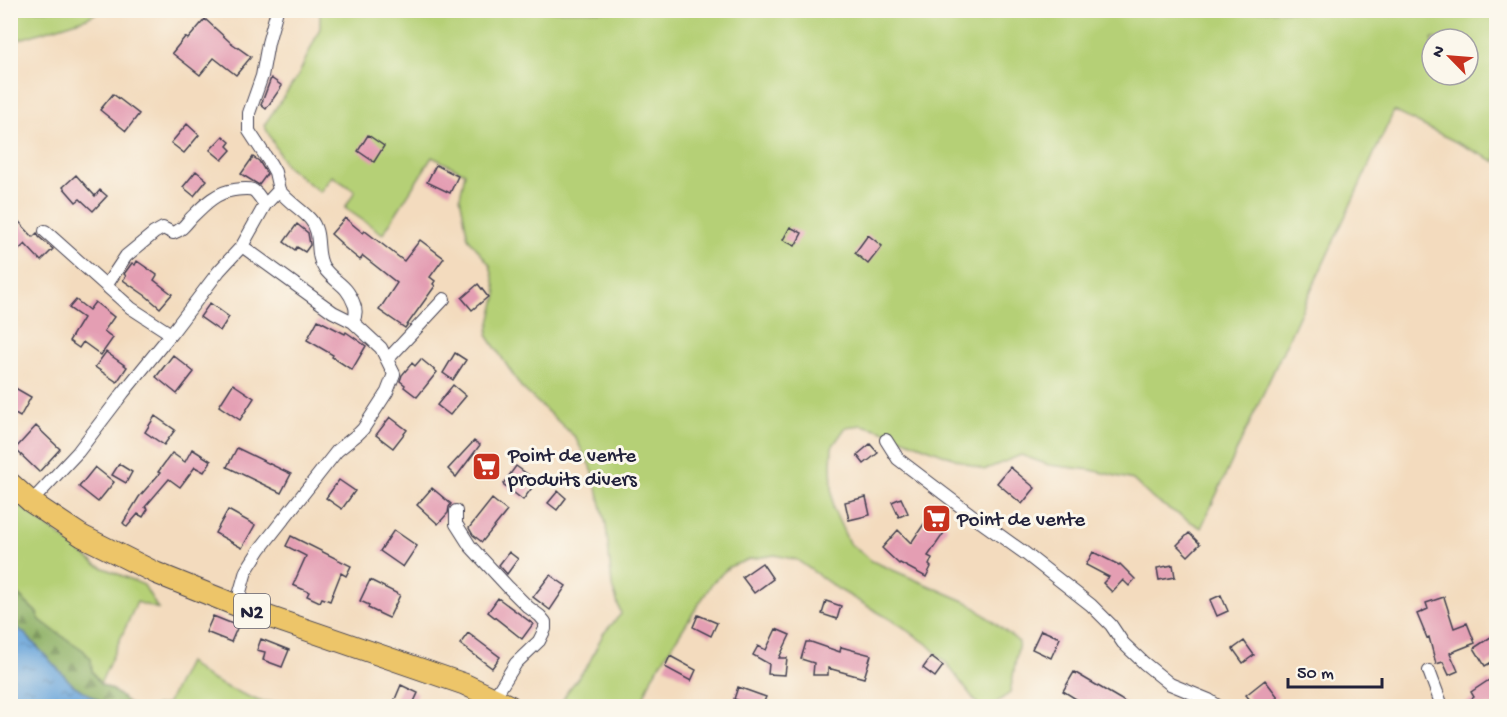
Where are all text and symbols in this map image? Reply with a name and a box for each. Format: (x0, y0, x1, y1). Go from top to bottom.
north arrow (1420, 27, 1480, 87)
text: N (1429, 43, 1451, 61)
place label: Point de vente produits divers (507, 445, 638, 494)
supermarket icon: Point de vente produits divers (471, 450, 503, 482)
supermarket icon: Point de vente (920, 502, 952, 534)
place label: Point de vente (956, 509, 1086, 534)
road number: N2 (234, 594, 270, 628)
scale bar (1288, 651, 1382, 689)
text: 50 m (1297, 664, 1334, 685)

